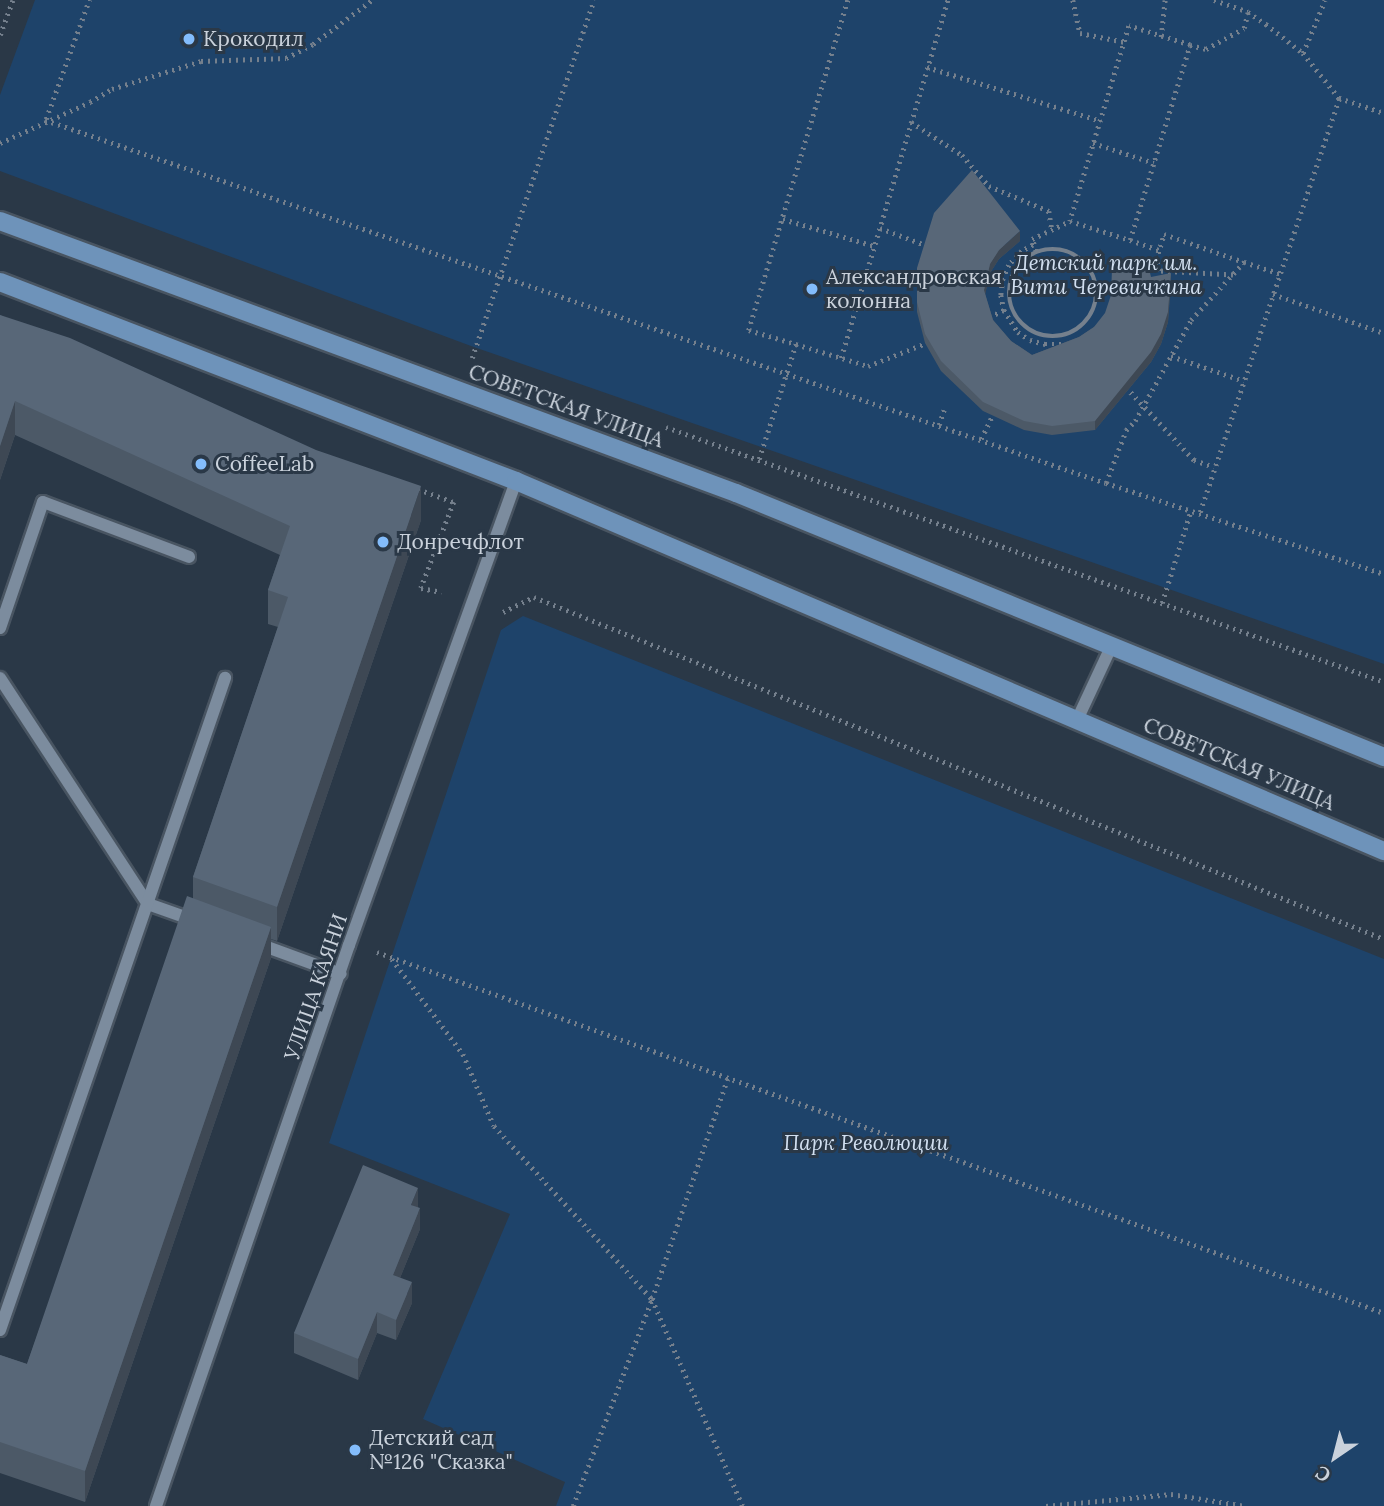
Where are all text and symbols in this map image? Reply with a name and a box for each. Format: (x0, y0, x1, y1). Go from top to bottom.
place label: Крокодил (203, 26, 304, 52)
marker: Крокодил (181, 31, 197, 47)
park label: Детский парк им. Вити Черевичкина (1010, 250, 1202, 300)
place label: Александровская колонна (826, 264, 1002, 314)
marker: Александровская колонна (804, 281, 820, 297)
street label: СОВЕТСКАЯ УЛИЦА (465, 359, 667, 453)
place label: CoffeeLab (215, 451, 314, 477)
marker: CoffeeLab (193, 456, 209, 472)
place label: Донречфлот (397, 529, 524, 555)
marker: Донречфлот (375, 534, 391, 550)
street label: СОВЕТСКАЯ УЛИЦА (1139, 712, 1339, 816)
street label: УЛИЦА КАЯНИ (279, 911, 353, 1063)
park label: Парк Революции (783, 1130, 949, 1156)
north arrow (1300, 1422, 1370, 1492)
place label: Детский сад №126 "Сказка" (369, 1425, 513, 1475)
marker: Детский сад №126 "Сказка" (347, 1442, 363, 1458)
text: С (1311, 1461, 1335, 1488)

